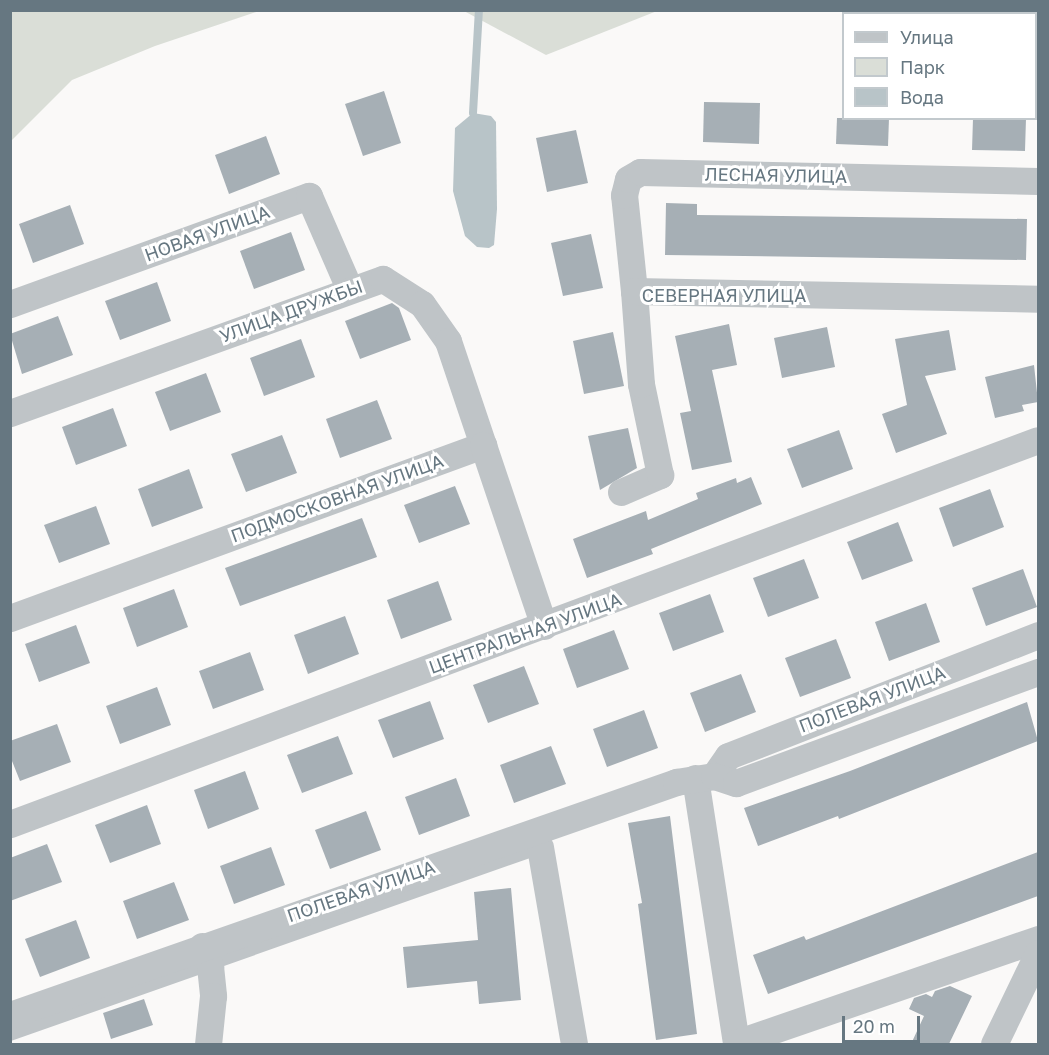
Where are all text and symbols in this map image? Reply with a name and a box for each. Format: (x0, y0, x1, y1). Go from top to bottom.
legend (842, 12, 1037, 120)
text: Улица (900, 26, 954, 48)
text: Парк (900, 56, 945, 78)
text: Вода (900, 86, 944, 108)
street label: ЛЕСНАЯ УЛИЦА (705, 163, 847, 187)
street label: НОВАЯ УЛИЦА (142, 200, 272, 266)
street label: УЛИЦА ДРУЖБЫ (217, 275, 365, 347)
street label: СЕВЕРНАЯ УЛИЦА (642, 284, 806, 306)
street label: ПОДМОСКОВНАЯ УЛИЦА (228, 449, 446, 547)
street label: ЦЕНТРАЛЬНАЯ УЛИЦА (426, 588, 624, 678)
street label: ПОЛЕВАЯ УЛИЦА (796, 661, 948, 737)
street label: ПОЛЕВАЯ УЛИЦА (284, 856, 438, 926)
scale bar (845, 1004, 923, 1042)
text: 20 m (853, 1015, 895, 1037)

